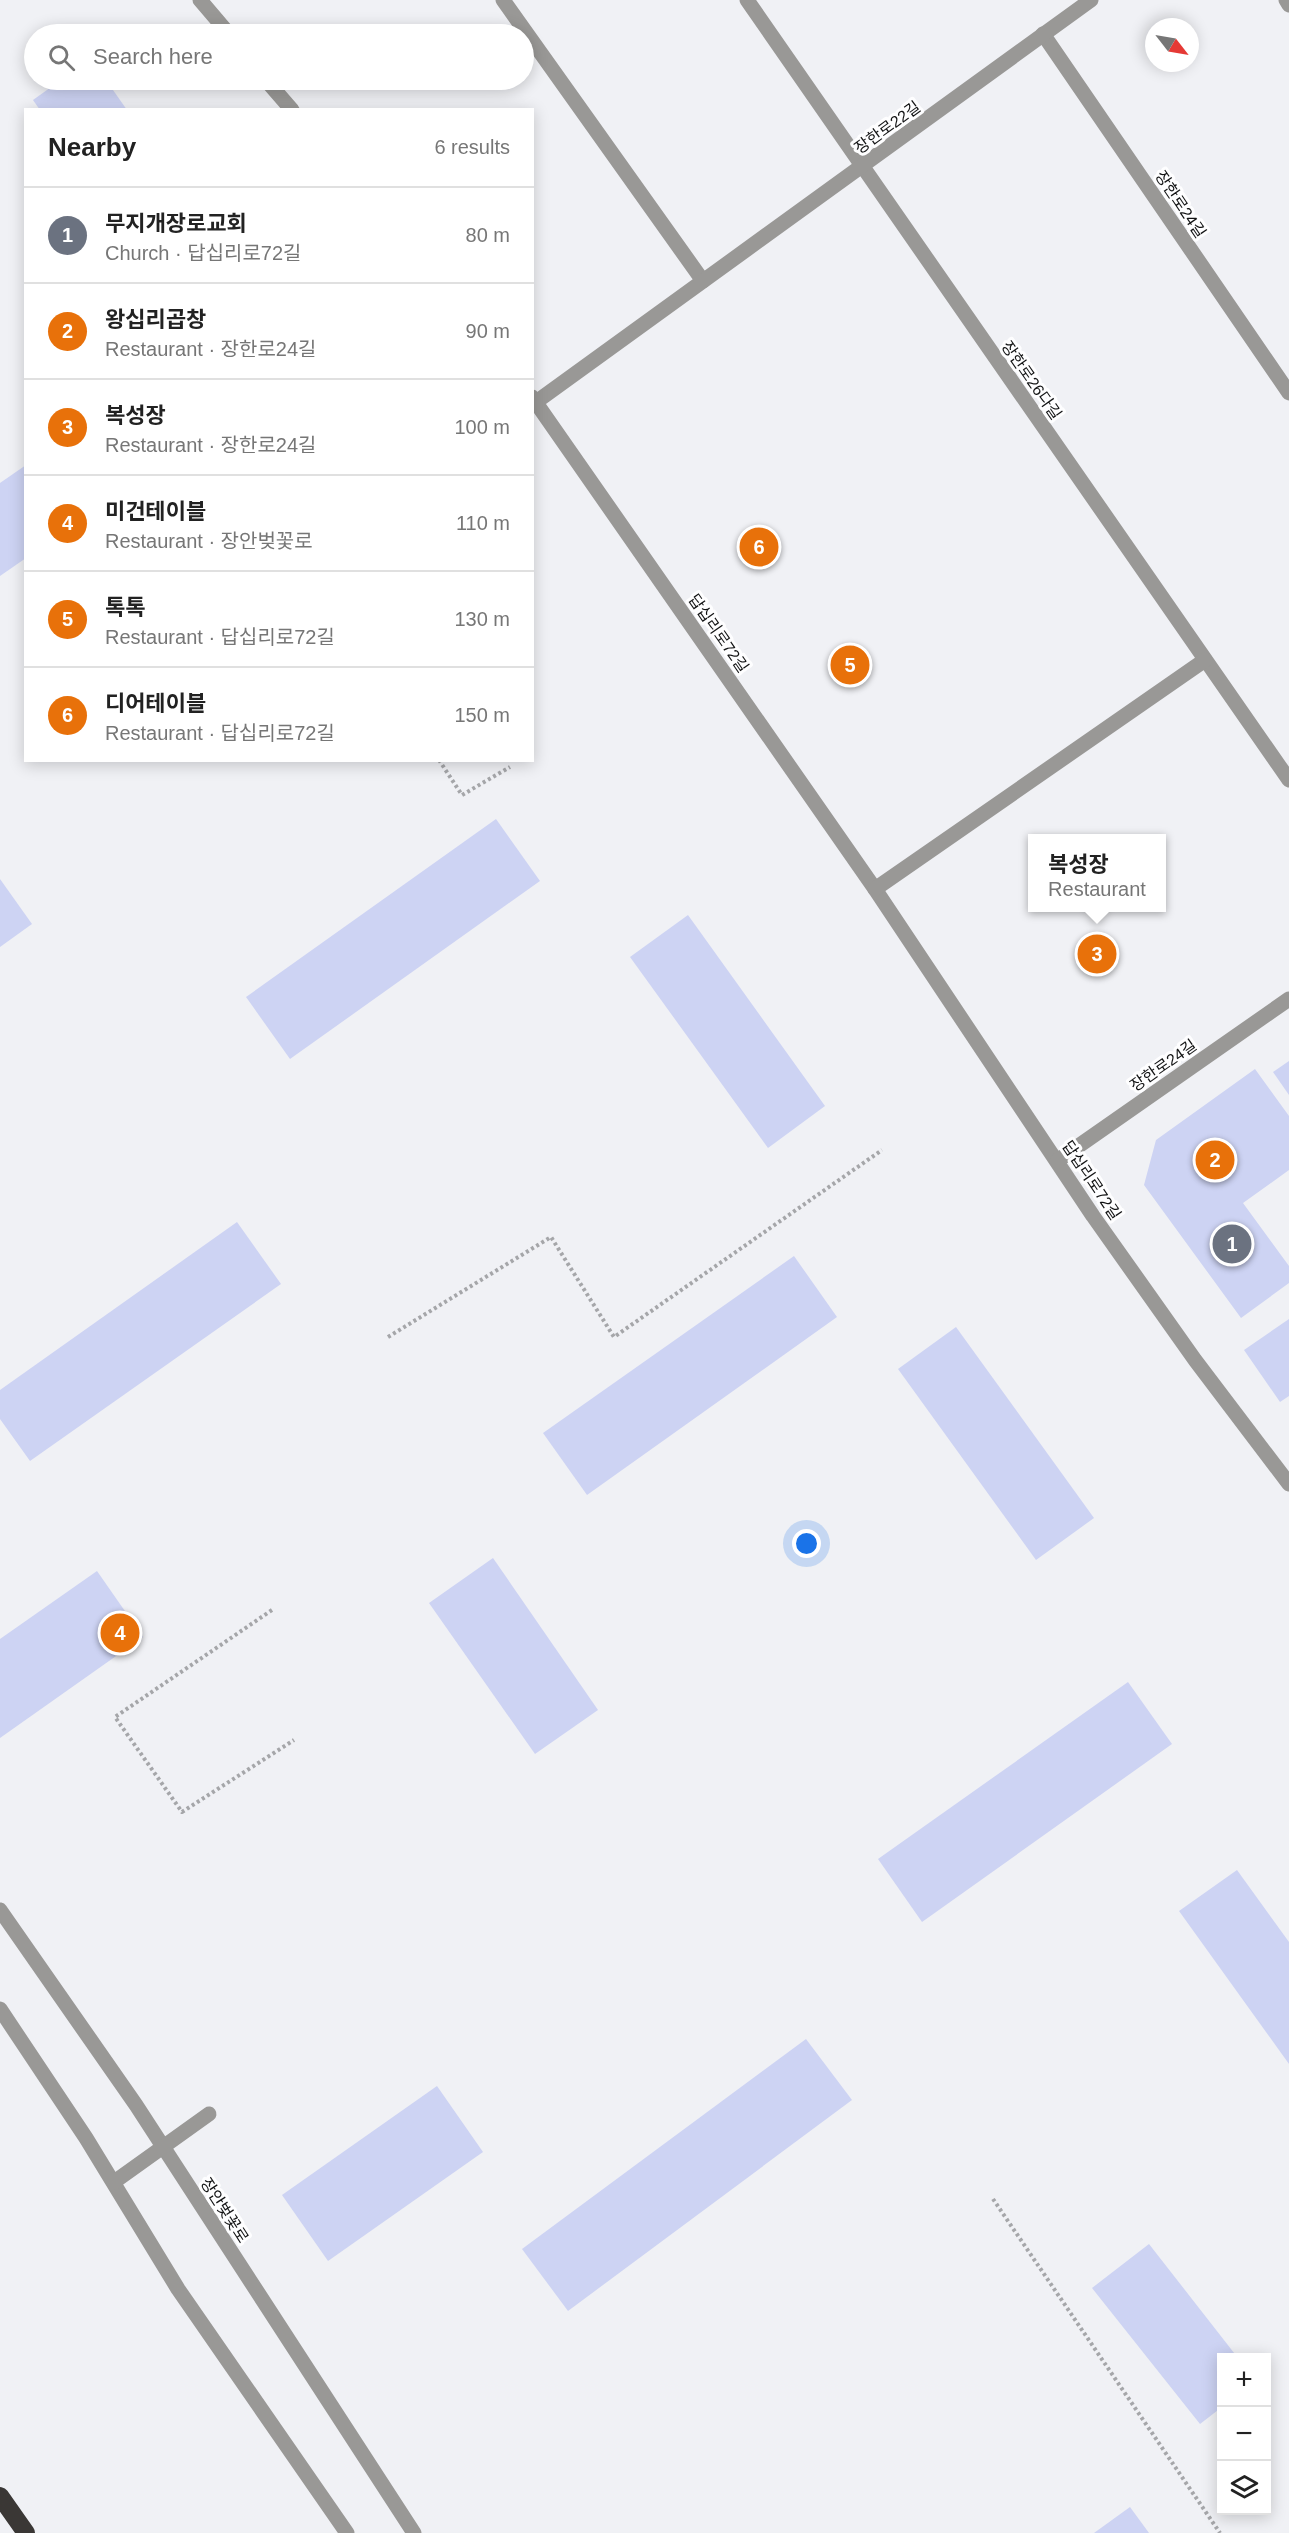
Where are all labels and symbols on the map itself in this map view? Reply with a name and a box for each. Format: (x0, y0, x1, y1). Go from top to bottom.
north arrow (1145, 18, 1199, 72)
street label: 장한로22길 (851, 98, 923, 157)
street label: 장한로24길 (1152, 168, 1209, 241)
street label: 장한로26다길 (998, 338, 1065, 423)
pin: 6 (740, 524, 778, 570)
street label: 답십리로72길 (685, 591, 752, 676)
pin: 5 (830, 642, 870, 688)
pin: 3 (1078, 932, 1116, 976)
street label: 장한로24길 (1127, 1036, 1200, 1094)
street label: 답십리로72길 (1059, 1138, 1124, 1223)
pin: 2 (1196, 1138, 1234, 1182)
pin: 1 (1212, 1222, 1252, 1266)
your location (792, 1529, 821, 1558)
pin: 4 (100, 1610, 140, 1656)
street label: 장안벚꽃로 (197, 2175, 252, 2246)

